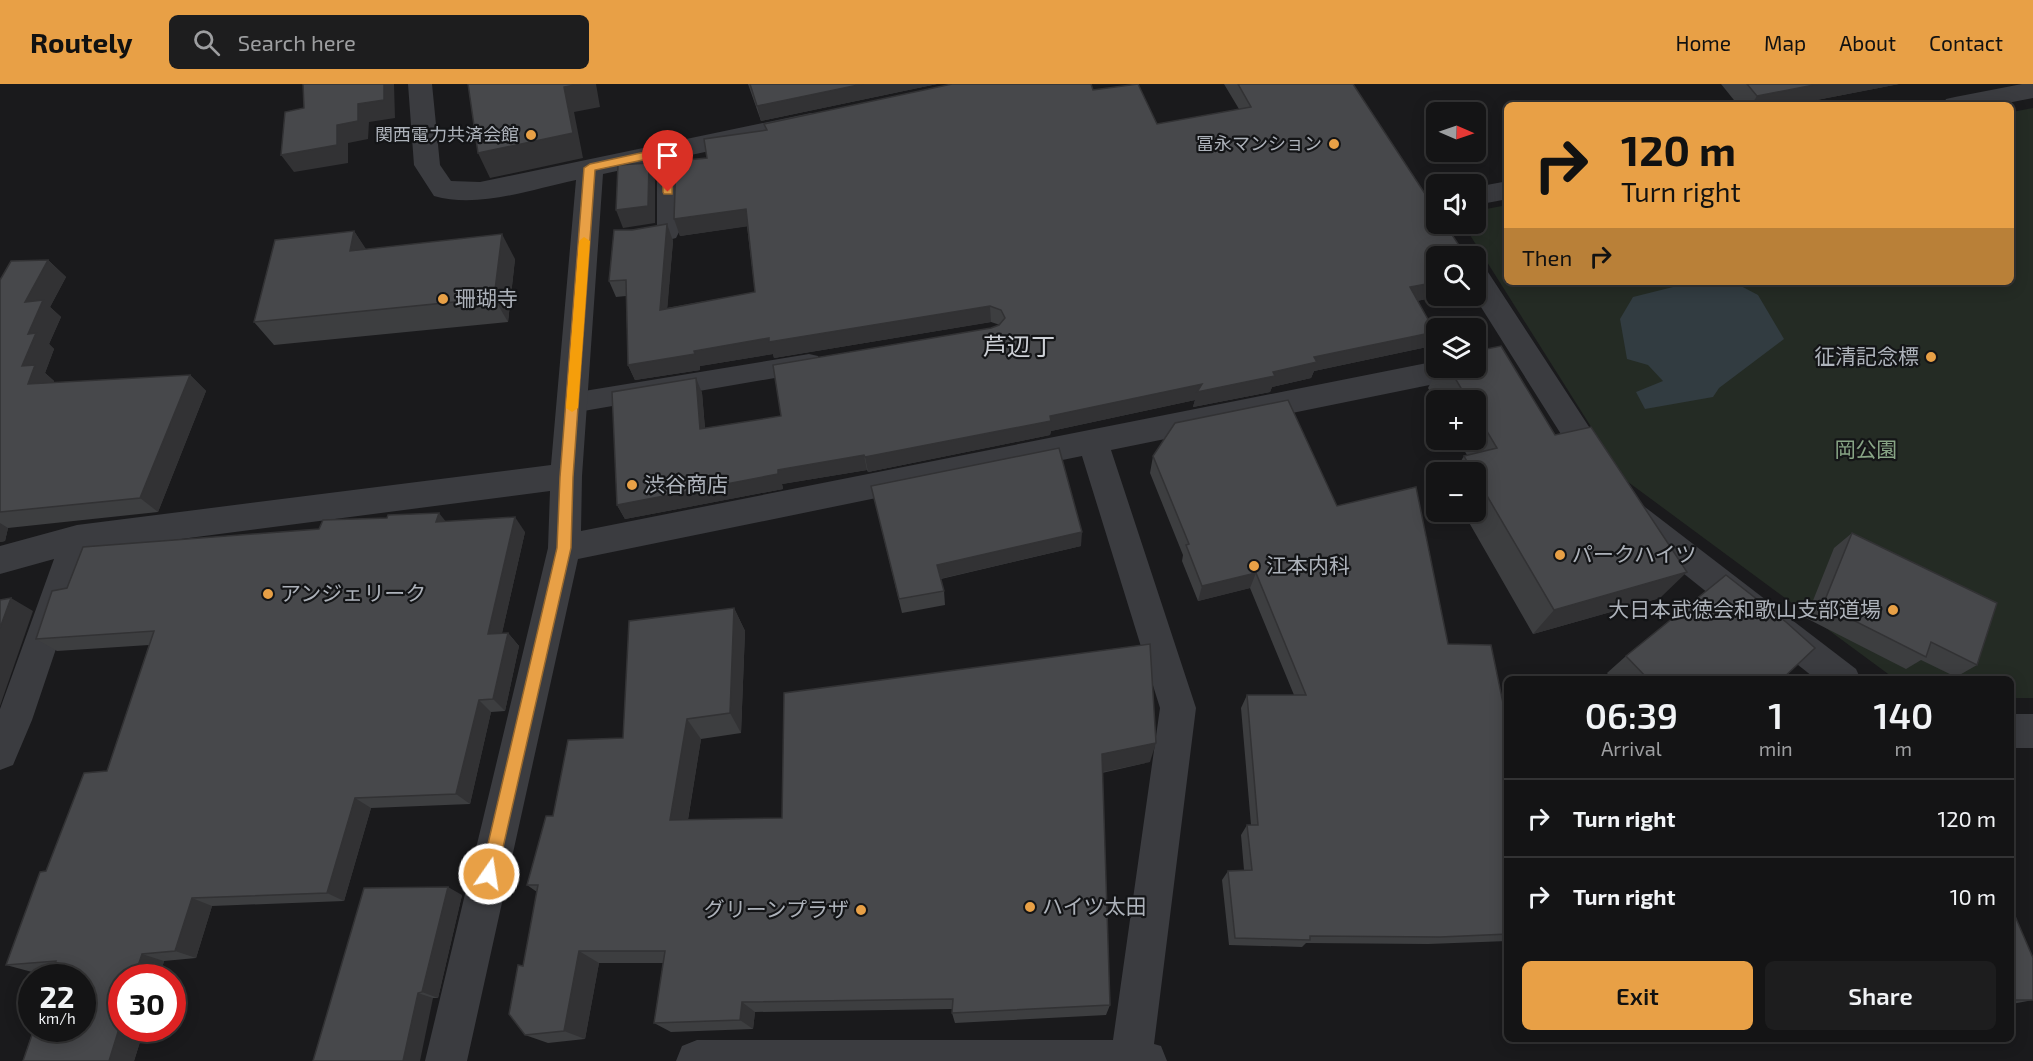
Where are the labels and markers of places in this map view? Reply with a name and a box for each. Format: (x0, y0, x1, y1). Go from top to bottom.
place label: 関西電力共済会館 (375, 123, 519, 145)
marker: 関西電力共済会館 (524, 128, 538, 142)
pin (642, 130, 693, 192)
place label: 冨永マンション (1196, 132, 1322, 154)
marker: 冨永マンション (1327, 137, 1341, 151)
place label: 珊瑚寺 (455, 285, 518, 310)
marker: 珊瑚寺 (436, 292, 450, 306)
place label: 征清記念標 (1814, 343, 1919, 368)
marker: 征清記念標 (1924, 350, 1938, 364)
place label: 渋谷商店 (644, 471, 728, 496)
marker: 渋谷商店 (625, 478, 639, 492)
place label: パークハイツ (1572, 541, 1697, 566)
marker: パークハイツ (1553, 548, 1567, 562)
place label: 江本内科 (1266, 552, 1350, 577)
marker: 江本内科 (1247, 559, 1261, 573)
place label: アンジェリーク (280, 580, 426, 605)
marker: アンジェリーク (261, 587, 275, 601)
place label: 大日本武徳会和歌山支部道場 (1608, 596, 1881, 621)
marker: 大日本武徳会和歌山支部道場 (1886, 603, 1900, 617)
place label: ハイツ太田 (1042, 893, 1147, 918)
place label: グリーンプラザ (704, 896, 849, 921)
marker: ハイツ太田 (1023, 900, 1037, 914)
marker: グリーンプラザ (854, 903, 868, 917)

